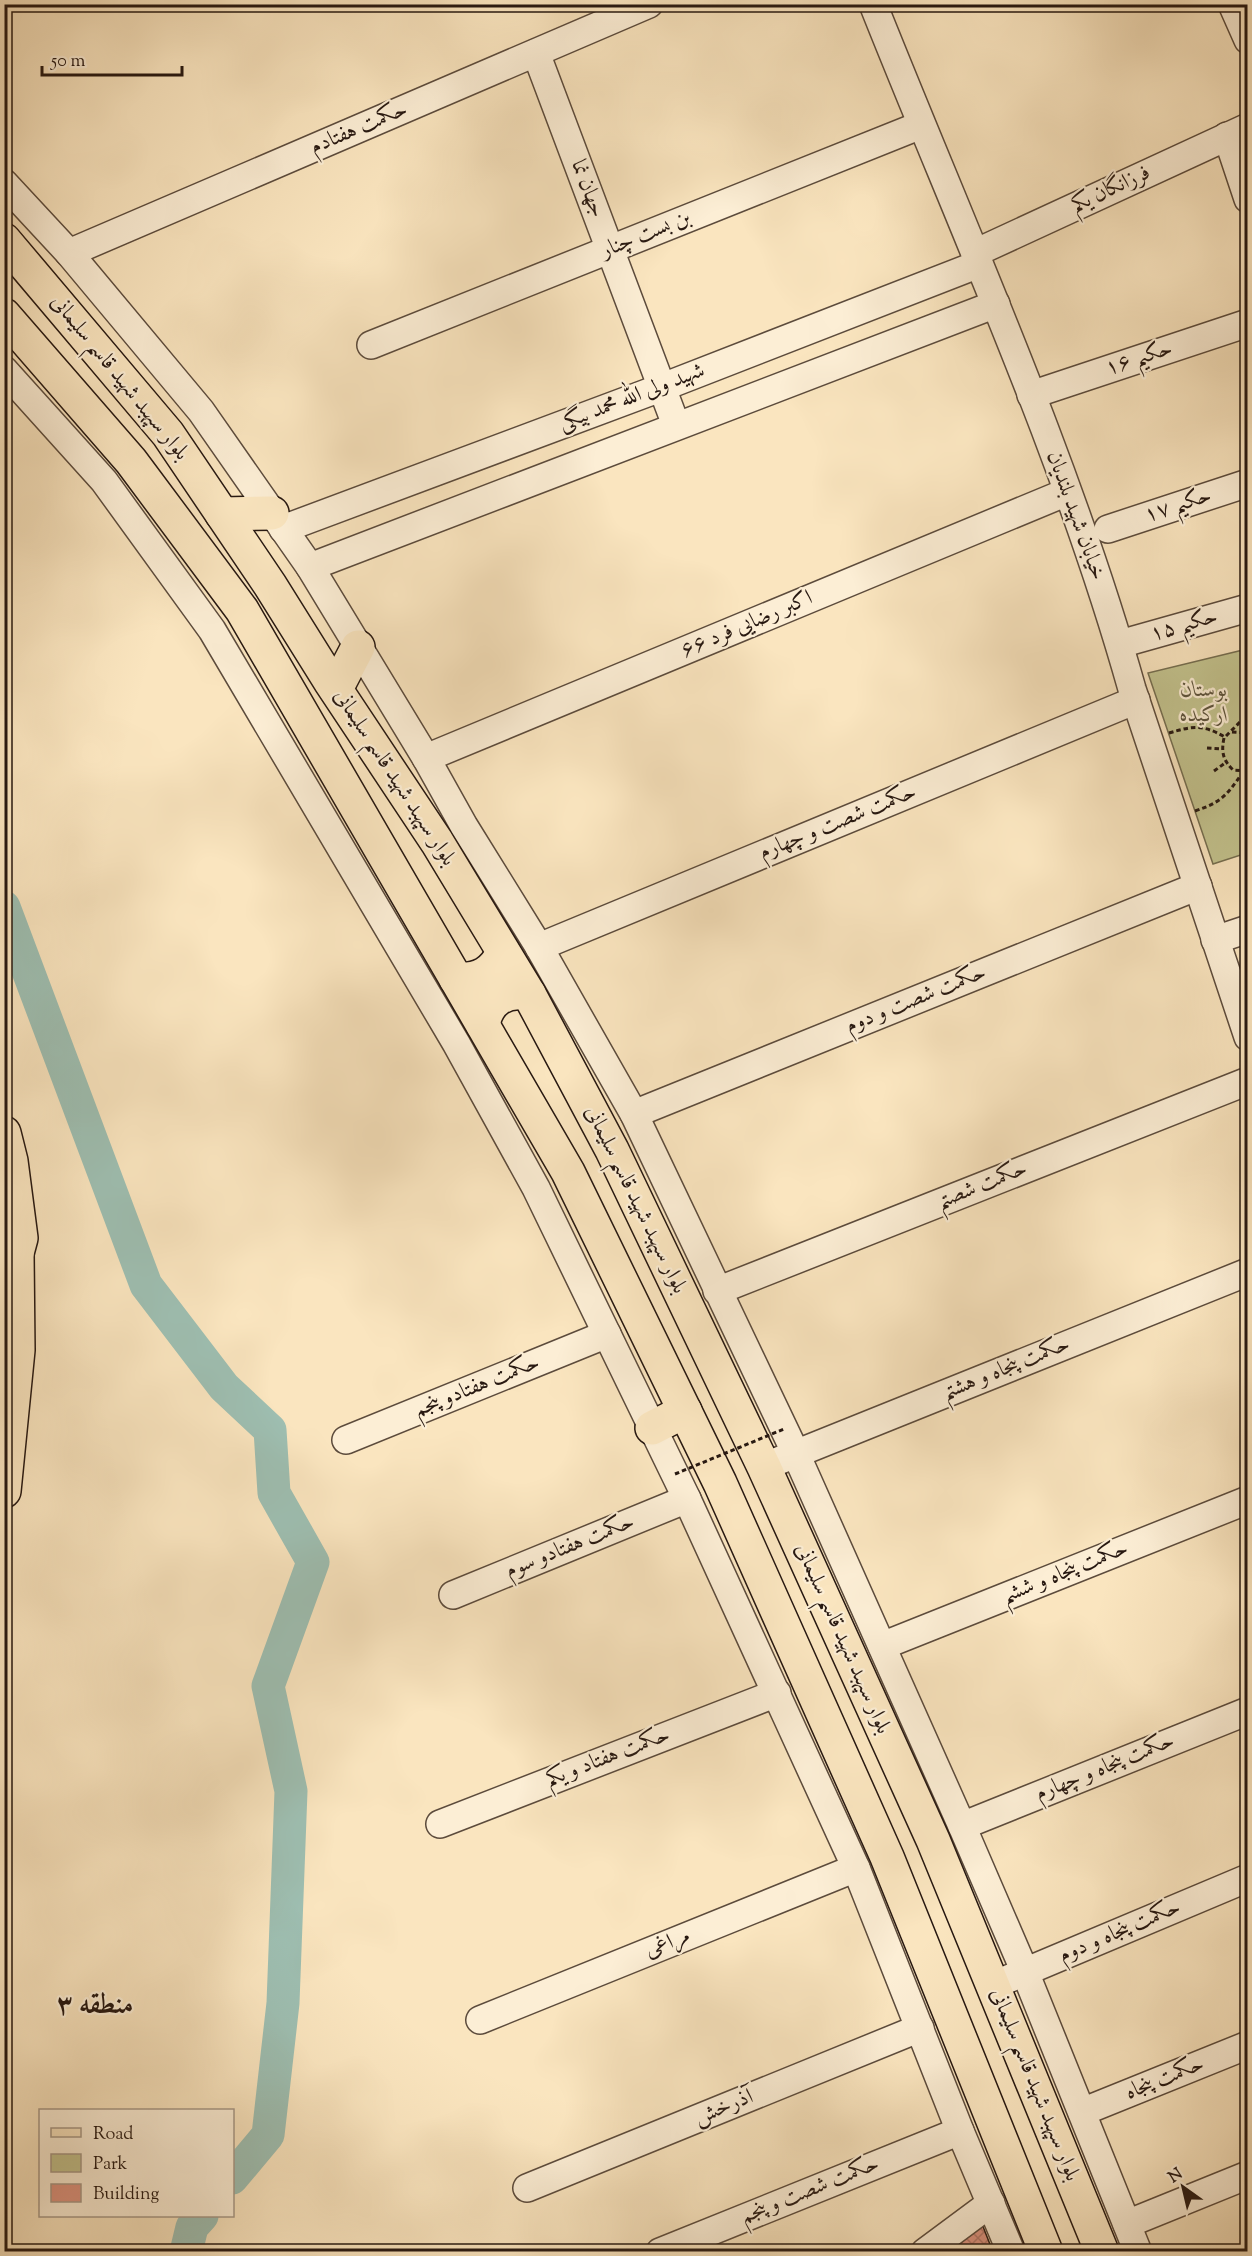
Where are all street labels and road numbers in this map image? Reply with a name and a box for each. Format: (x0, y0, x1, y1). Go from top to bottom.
street label: حکمت هفتادم (305, 94, 413, 165)
street label: جهان نما (561, 155, 613, 223)
street label: فرزانگان یکم (1066, 158, 1157, 224)
street label: بن بست چنار (594, 202, 696, 268)
street label: بلوار سپهبد شهید قاسم سلیمانی (39, 288, 196, 470)
street label: حکیم ۱۶ (1101, 333, 1178, 388)
street label: شهید ولی الله محمد بیگی (553, 352, 710, 441)
street label: خیابان شهید بلندیان (1037, 447, 1113, 585)
street label: حکیم ۱۷ (1140, 480, 1217, 535)
street label: ۶۶ اکبر رضایی فرد (676, 583, 818, 667)
street label: حکیم ۱۵ (1146, 601, 1222, 654)
street label: بلوار سپهبد شهید قاسم سلیمانی (322, 683, 463, 875)
street label: حکمت شصت و چهارم (754, 777, 922, 870)
street label: حکمت شصت و دوم (841, 957, 992, 1044)
street label: بلوار سپهبد شهید قاسم سلیمانی (573, 1100, 695, 1301)
street label: حکمت شصتم (932, 1153, 1033, 1221)
street label: حکمت پنجاه و هشتم (937, 1329, 1076, 1412)
street label: حکمت هفتادو پنجم (409, 1347, 545, 1429)
street label: حکمت هفتادو سوم (501, 1507, 640, 1588)
street label: حکمت پنجاه و ششم (997, 1533, 1134, 1616)
street label: بلوار سپهبد شهید قاسم سلیمانی (783, 1538, 898, 1741)
street label: حکمت هفتاد و یکم (541, 1720, 675, 1798)
street label: حکمت پنجاه و چهارم (1031, 1726, 1180, 1811)
street label: حکمت پنجاه و دوم (1054, 1892, 1186, 1973)
street label: مراغی (640, 1920, 696, 1968)
street label: بلوار سپهبد شهید قاسم سلیمانی (978, 1984, 1087, 2188)
street label: حکمت پنجاه (1121, 2049, 1209, 2109)
street label: آذرخش (689, 2081, 761, 2134)
street label: حکمت شصت و پنجم (736, 2149, 885, 2235)

